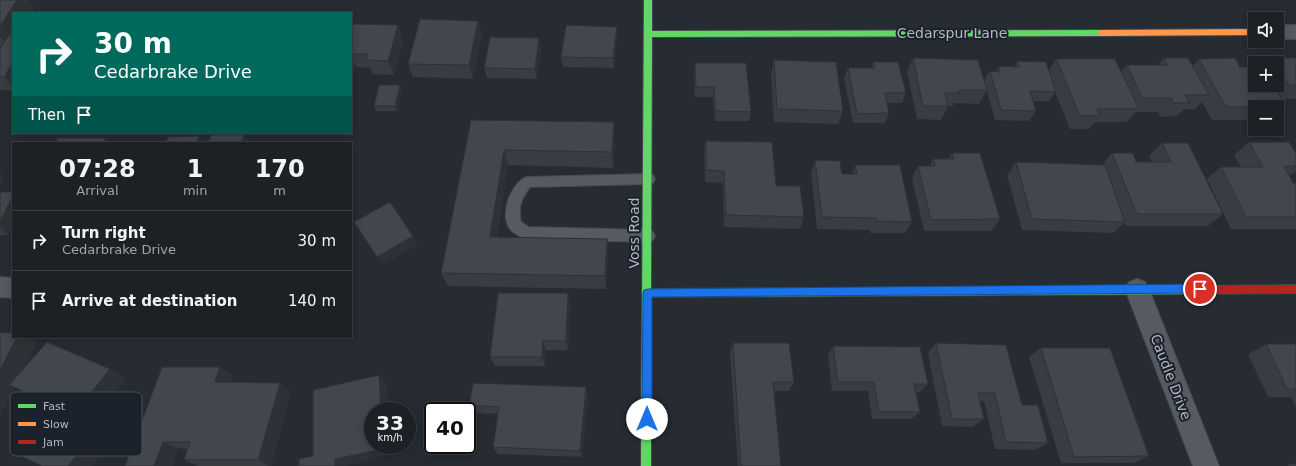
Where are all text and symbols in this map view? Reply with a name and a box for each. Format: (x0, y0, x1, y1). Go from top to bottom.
map controls (1248, 12, 1284, 136)
button: sound (1248, 12, 1284, 48)
street label: Cedarspur Lane (897, 25, 1007, 41)
text: 30 m (94, 27, 172, 60)
icon: right (28, 28, 80, 80)
button: + (1248, 56, 1284, 92)
text: Cedarbrake Drive (94, 61, 252, 82)
button: − (1248, 100, 1284, 136)
icon: arrive (73, 104, 95, 126)
text: Then (28, 106, 65, 124)
text: 07:28 (59, 155, 136, 183)
text: 1 (187, 155, 203, 183)
text: 170 (255, 155, 305, 183)
text: Arrival (76, 183, 119, 198)
text: min (183, 183, 207, 198)
text: m (273, 183, 286, 198)
street label: Voss Road (626, 197, 642, 269)
text: Turn right (62, 224, 146, 242)
icon: right (28, 230, 50, 252)
text: 30 m (298, 232, 336, 250)
text: Cedarbrake Drive (62, 242, 176, 257)
pin (1183, 272, 1217, 306)
icon: arrive (1189, 278, 1211, 300)
icon: arrive (28, 290, 50, 312)
text: Arrive at destination (62, 292, 237, 310)
text: 140 m (288, 292, 336, 310)
street label: Caudle Drive (1147, 332, 1195, 422)
legend (10, 392, 142, 456)
position arrow (626, 398, 668, 440)
text: Fast (43, 400, 66, 413)
speed limit sign: 40 (424, 402, 476, 454)
text: 33 (376, 411, 404, 435)
text: Slow (43, 418, 69, 431)
text: km/h (377, 432, 403, 443)
text: Jam (42, 436, 64, 449)

